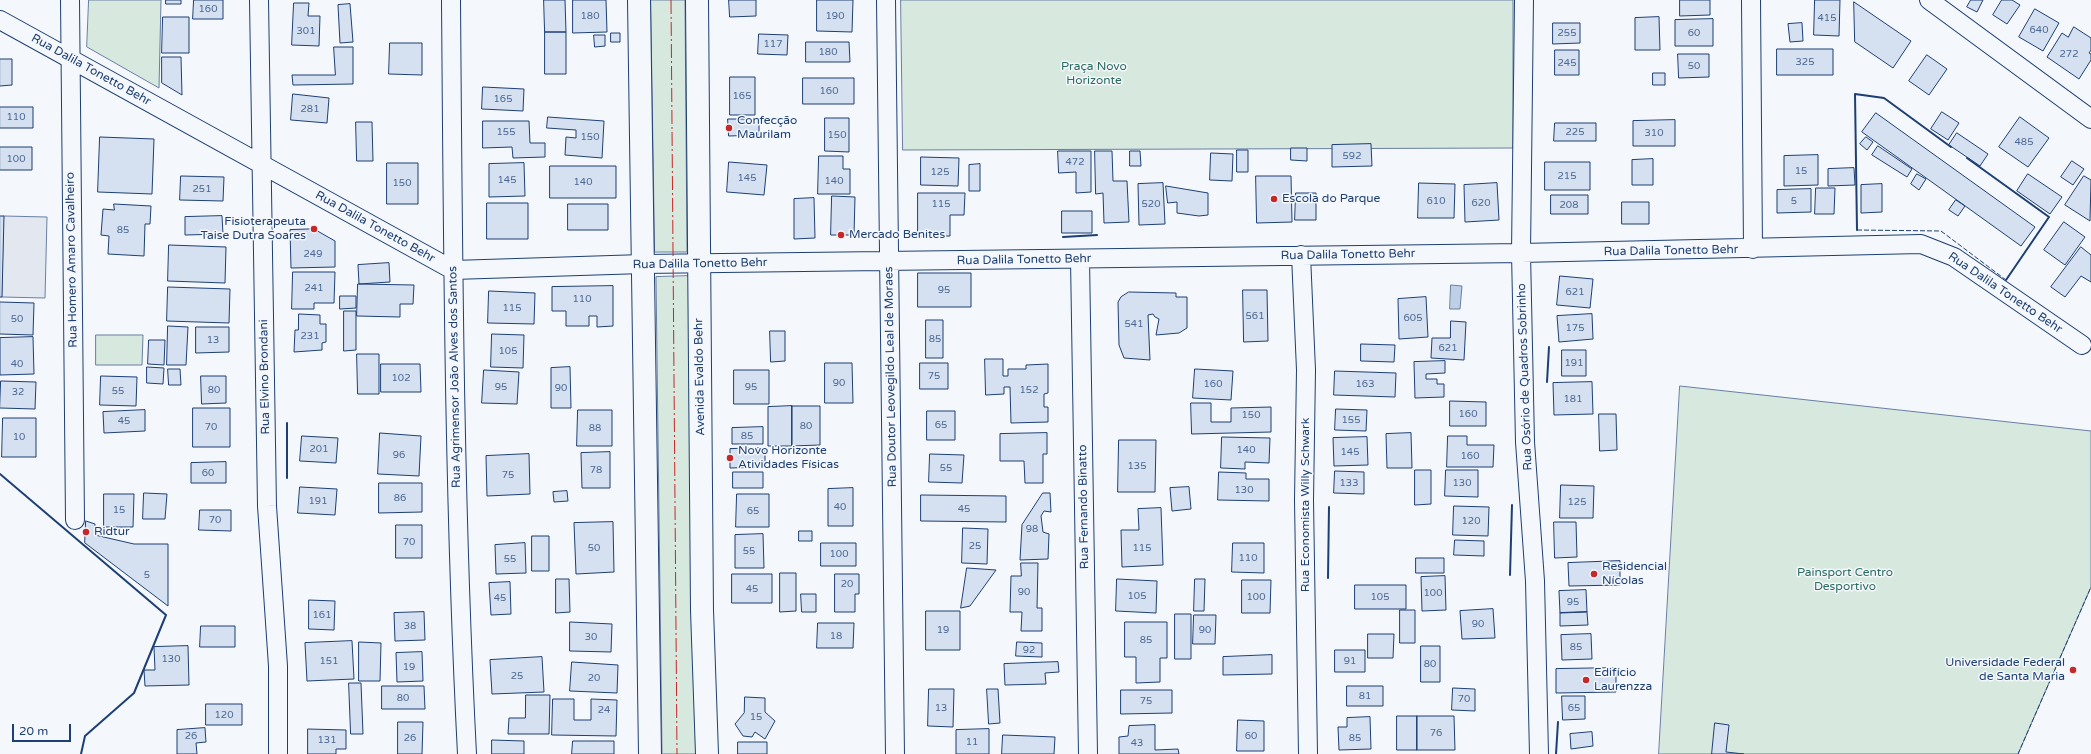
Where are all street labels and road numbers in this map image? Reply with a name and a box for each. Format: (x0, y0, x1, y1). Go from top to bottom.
street label: Rua Dalila Tonetto Behr (29, 31, 153, 109)
street label: Rua Homero Amaro Cavalheiro (63, 172, 81, 348)
street label: Rua Dalila Tonetto Behr (313, 188, 437, 266)
street label: Rua Dalila Tonetto Behr (1604, 243, 1738, 259)
street label: Rua Dalila Tonetto Behr (1281, 247, 1415, 263)
street label: Rua Dalila Tonetto Behr (1945, 249, 2065, 337)
street label: Rua Dalila Tonetto Behr (957, 252, 1091, 268)
street label: Rua Dalila Tonetto Behr (633, 256, 767, 272)
street label: Rua Agrimensor João Alves dos Santos (446, 266, 464, 488)
street label: Rua Doutor Leovegildo Leal de Moraes (882, 266, 900, 488)
street label: Rua Osório de Quadros Sobrinho (1515, 283, 1535, 471)
street label: Avenida Evaldo Behr (692, 318, 708, 436)
street label: Rua Elvino Brondani (257, 319, 273, 435)
street label: Rua Economista Willy Schwark (1299, 418, 1313, 592)
street label: Rua Fernando Binatto (1076, 445, 1092, 569)

